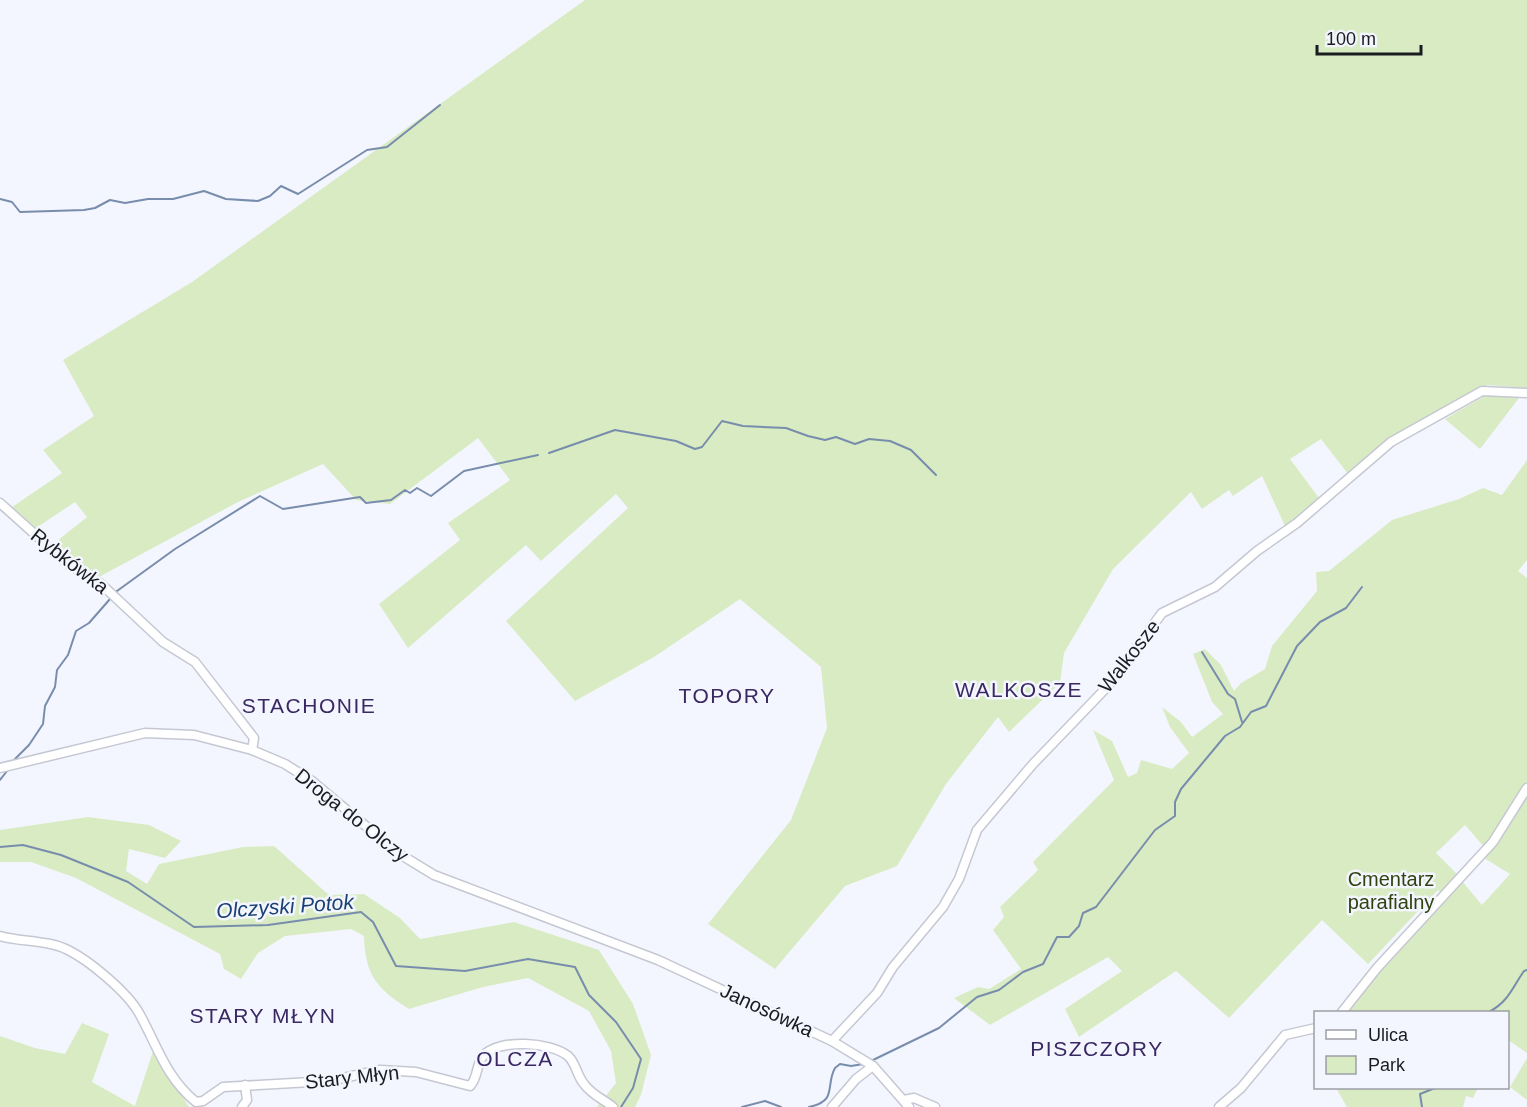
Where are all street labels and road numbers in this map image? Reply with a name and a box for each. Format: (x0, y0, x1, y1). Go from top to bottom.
street label: Rybkówka (27, 524, 114, 599)
street label: Walkosze (1094, 615, 1164, 697)
street label: Droga do Olczy (291, 764, 413, 866)
street label: Janosówka (717, 979, 818, 1041)
street label: Stary Młyn (304, 1061, 400, 1093)

